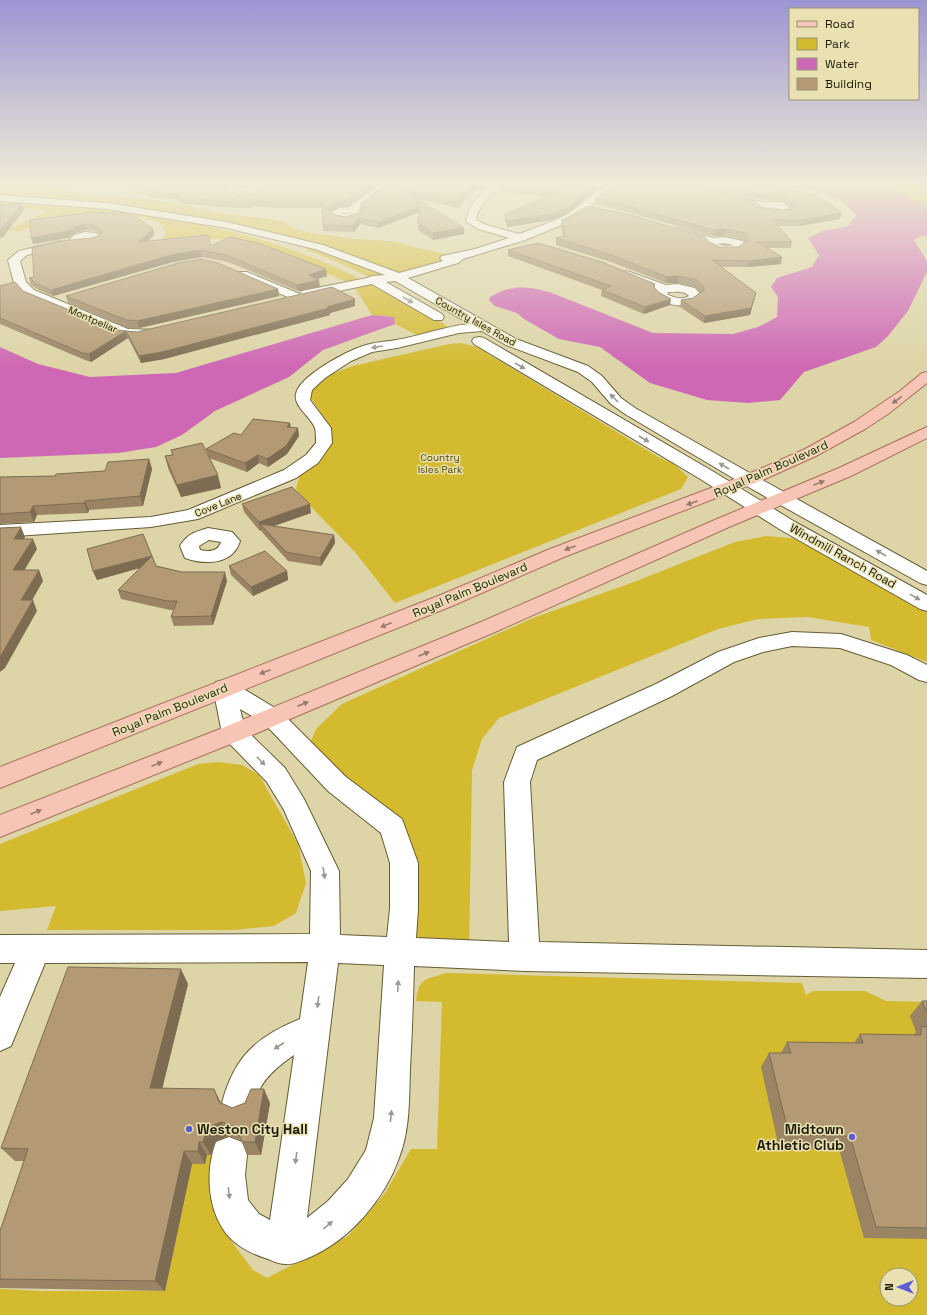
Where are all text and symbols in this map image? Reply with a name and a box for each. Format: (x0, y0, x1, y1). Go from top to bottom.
legend (789, 8, 919, 100)
text: Road (825, 16, 854, 32)
text: Park (825, 36, 850, 52)
text: Water (825, 56, 859, 72)
text: Building (825, 76, 872, 92)
street label: Country Isles Road (433, 294, 518, 349)
one-way arrow (402, 296, 414, 303)
street label: Montpeliar (66, 303, 120, 336)
one-way arrow (371, 344, 383, 350)
one-way arrow (514, 362, 526, 369)
one-way arrow (609, 393, 619, 403)
one-way arrow (891, 396, 902, 404)
one-way arrow (638, 435, 650, 442)
street label: Royal Palm Boulevard (711, 437, 831, 501)
park label: Country Isles Park (418, 451, 463, 476)
one-way arrow (718, 462, 730, 469)
one-way arrow (814, 479, 826, 485)
street label: Cove Lane (193, 489, 244, 520)
one-way arrow (686, 500, 698, 506)
street label: Windmill Ranch Road (787, 520, 899, 592)
one-way arrow (564, 545, 576, 551)
one-way arrow (875, 550, 886, 557)
street label: Royal Palm Boulevard (410, 559, 530, 621)
one-way arrow (909, 593, 920, 600)
one-way arrow (379, 622, 391, 628)
one-way arrow (418, 651, 430, 657)
one-way arrow (258, 670, 270, 676)
street label: Royal Palm Boulevard (110, 679, 230, 741)
one-way arrow (298, 701, 309, 707)
one-way arrow (256, 756, 266, 766)
one-way arrow (152, 760, 164, 766)
one-way arrow (31, 808, 43, 814)
one-way arrow (321, 866, 327, 879)
one-way arrow (395, 980, 402, 992)
one-way arrow (315, 996, 321, 1008)
one-way arrow (273, 1042, 285, 1049)
one-way arrow (388, 1110, 394, 1122)
place label: Weston City Hall (197, 1120, 308, 1138)
place label: Midtown Athletic Club (757, 1120, 844, 1154)
marker: Weston City Hall (184, 1124, 194, 1134)
marker: Midtown Athletic Club (847, 1132, 857, 1142)
one-way arrow (293, 1152, 299, 1165)
one-way arrow (226, 1187, 232, 1199)
one-way arrow (323, 1221, 333, 1230)
north arrow (879, 1267, 919, 1307)
text: N (882, 1283, 896, 1291)

